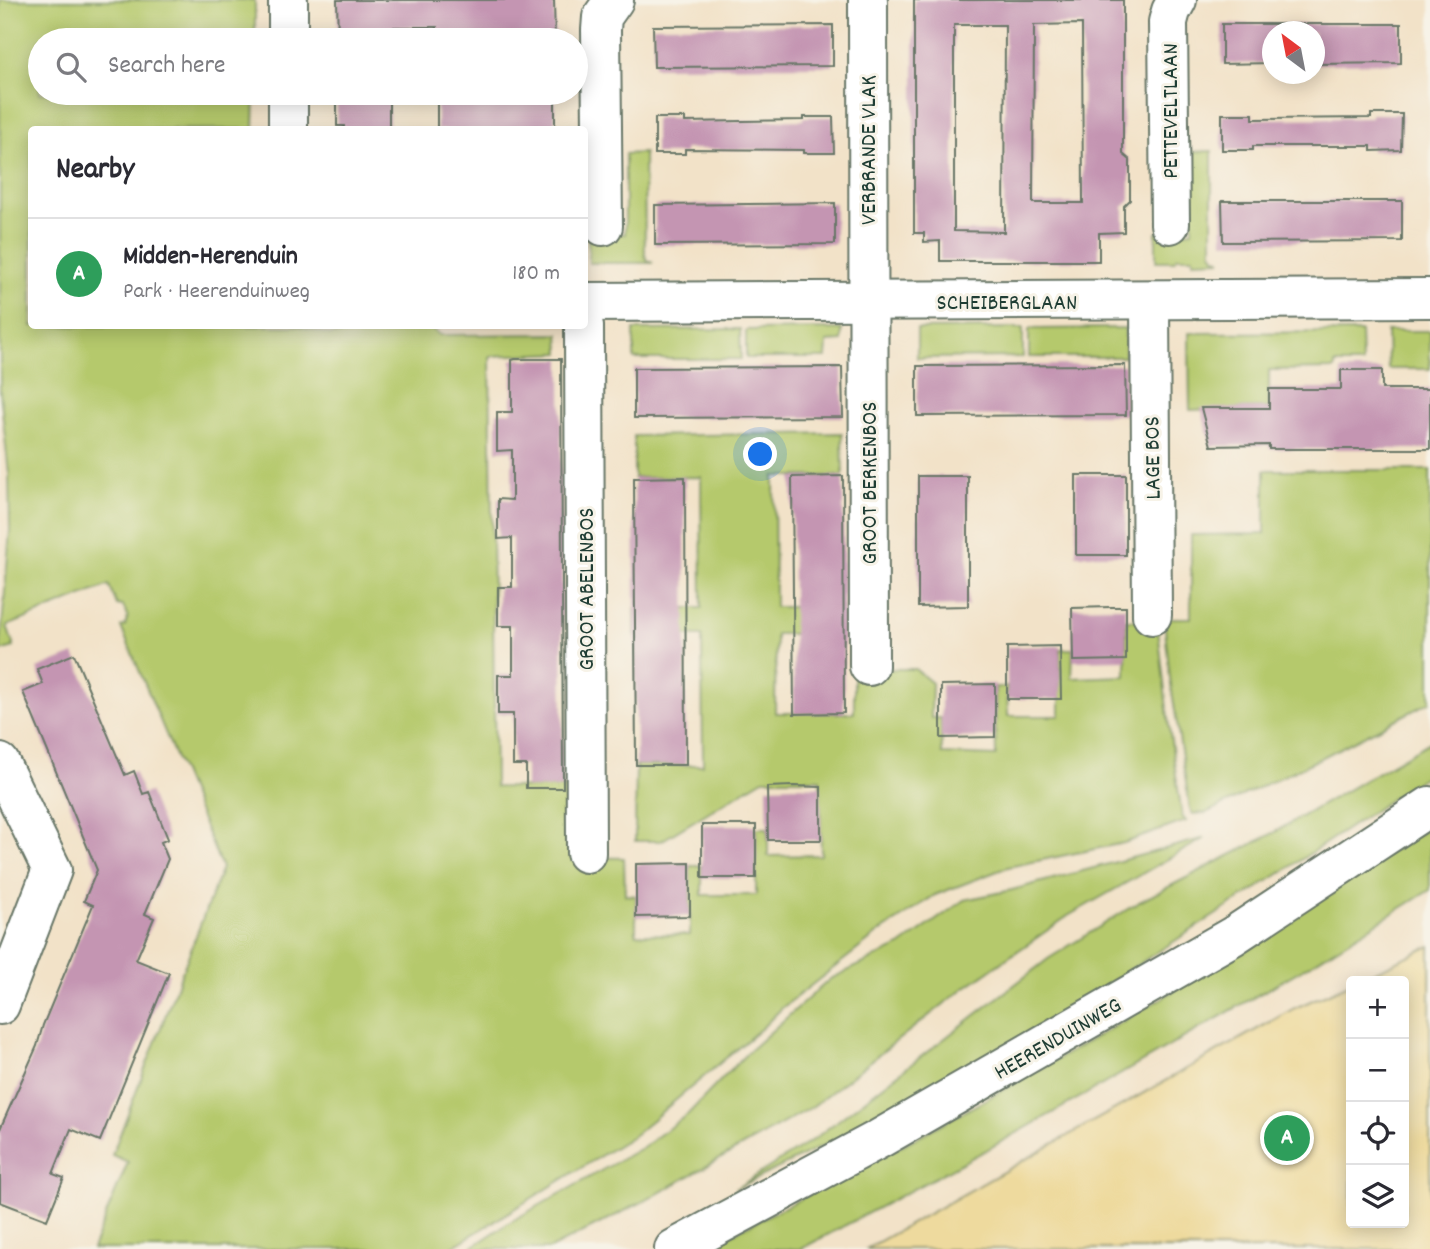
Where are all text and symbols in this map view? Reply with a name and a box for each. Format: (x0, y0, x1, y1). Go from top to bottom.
north arrow (1262, 21, 1325, 84)
search box (28, 28, 588, 105)
street label: PETTEVELTLAAN (1156, 43, 1189, 179)
icon: search (52, 48, 90, 86)
text: Search here (108, 48, 226, 85)
street label: VERBRANDE VLAK (854, 75, 887, 225)
text: Nearby (56, 150, 134, 193)
text: Midden-Herenduin (123, 239, 298, 276)
text: A (73, 258, 85, 291)
text: 180 m (512, 258, 560, 291)
text: Park · Heerenduinweg (123, 276, 310, 309)
street label: SCHEIBERGLAAN (937, 288, 1077, 321)
street label: GROOT BERKENBOS (855, 402, 888, 564)
street label: LAGE BOS (1137, 416, 1172, 500)
your location (743, 437, 777, 471)
street label: GROOT ABELENBOS (572, 507, 605, 671)
map controls (1346, 976, 1409, 1228)
button: + (1346, 976, 1409, 1039)
street label: HEERENDUINWEG (989, 990, 1129, 1090)
button: − (1346, 1039, 1409, 1102)
button: locate (1346, 1102, 1409, 1165)
pin: A (1264, 1112, 1310, 1164)
button: layers (1346, 1165, 1409, 1228)

